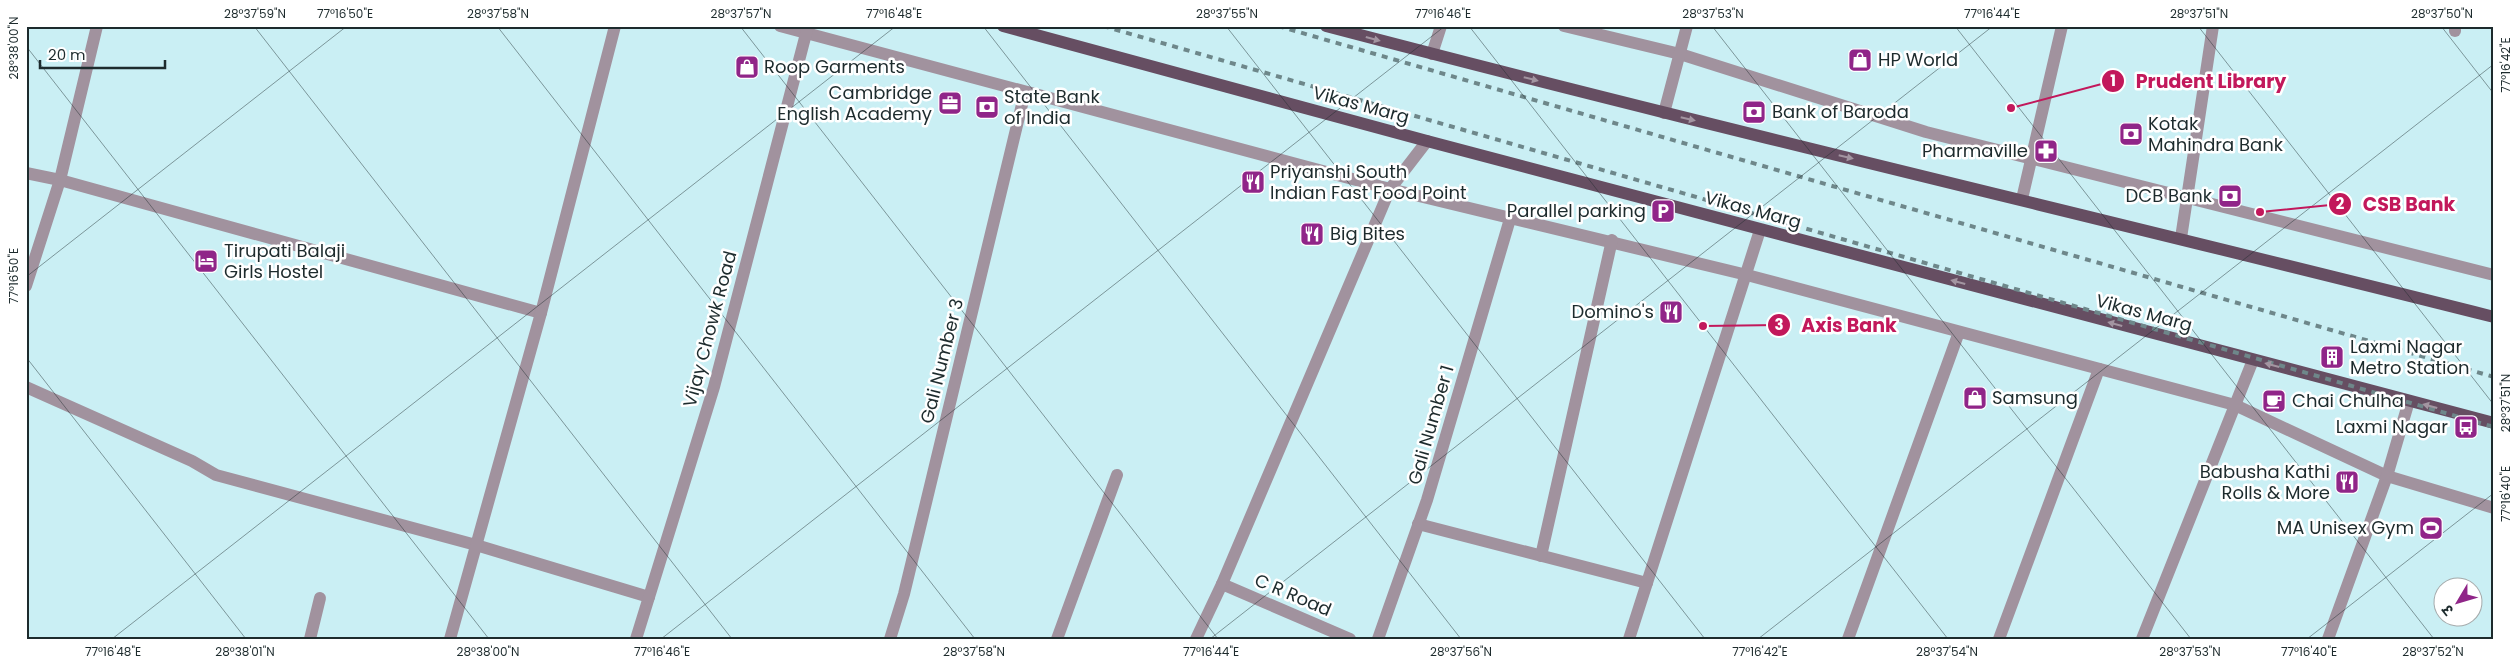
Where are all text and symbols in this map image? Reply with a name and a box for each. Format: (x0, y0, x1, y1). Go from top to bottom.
text: 28°37'59"N (224, 5, 286, 22)
text: 77°16'50"E (317, 5, 373, 22)
text: 28°37'58"N (467, 5, 529, 22)
text: 28°37'57"N (711, 5, 771, 22)
text: 77°16'48"E (866, 5, 922, 22)
text: 28°37'55"N (1196, 5, 1258, 22)
text: 77°16'46"E (1415, 5, 1471, 22)
text: 28°37'53"N (1682, 5, 1744, 22)
text: 77°16'44"E (1964, 5, 2020, 22)
text: 28°37'51"N (2170, 5, 2228, 22)
text: 28°37'50"N (2411, 5, 2473, 22)
text: 28°38'00"N (5, 17, 22, 79)
one-way arrow (1366, 35, 1381, 43)
text: 77°16'42"E (2497, 37, 2514, 93)
scale bar (40, 38, 165, 70)
text: 20 m (48, 44, 86, 65)
shop icon: HP World (1847, 47, 1873, 73)
place label: HP World (1878, 47, 1958, 72)
shop icon: Roop Garments (734, 54, 760, 80)
place label: Roop Garments (764, 54, 905, 79)
callout: Prudent Library (2101, 64, 2296, 98)
text: Prudent Library (2136, 68, 2287, 95)
text: 1 (2110, 70, 2116, 91)
one-way arrow (1523, 75, 1538, 83)
place label: Cambridge English Academy (777, 80, 932, 126)
street label: Vikas Marg (1310, 80, 1412, 129)
place label: State Bank of India (1004, 84, 1101, 130)
office icon: Cambridge English Academy (937, 90, 963, 116)
bank icon: State Bank of India (974, 94, 1000, 120)
bank icon: Bank of Baroda (1741, 99, 1767, 125)
place label: Bank of Baroda (1772, 99, 1909, 124)
place label: Kotak Mahindra Bank (2148, 111, 2284, 157)
one-way arrow (1681, 115, 1696, 123)
bank icon: Kotak Mahindra Bank (2118, 121, 2144, 147)
place label: Pharmaville (1922, 138, 2028, 163)
pharmacy icon: Pharmaville (2033, 138, 2059, 164)
one-way arrow (1839, 153, 1854, 161)
place label: Priyanshi South Indian Fast Food Point (1270, 159, 1467, 205)
restaurant icon: Priyanshi South Indian Fast Food Point (1240, 169, 1266, 195)
place label: DCB Bank (2126, 183, 2213, 208)
bank icon: DCB Bank (2217, 183, 2243, 209)
street label: Vikas Marg (1702, 185, 1804, 234)
callout: CSB Bank (2327, 187, 2465, 221)
text: CSB Bank (2363, 191, 2456, 218)
text: 2 (2336, 193, 2345, 214)
place label: Parallel parking (1507, 198, 1646, 223)
parking icon: Parallel parking (1650, 198, 1676, 224)
restaurant icon: Big Bites (1299, 221, 1325, 247)
place label: Big Bites (1330, 221, 1405, 246)
place label: Tirupati Balaji Girls Hostel (224, 238, 345, 284)
text: 77°16'50"E (5, 248, 22, 304)
hotel icon: Tirupati Balaji Girls Hostel (193, 248, 219, 274)
street label: Vijay Chowk Road (677, 248, 742, 410)
one-way arrow (1951, 278, 1966, 286)
street label: Vikas Marg (2093, 288, 2195, 337)
street label: Gali Number 3 (914, 296, 969, 426)
place label: Domino's (1571, 299, 1654, 324)
restaurant icon: Domino's (1658, 299, 1684, 325)
callout: Axis Bank (1767, 308, 1907, 342)
text: Axis Bank (1801, 312, 1897, 339)
text: 3 (1774, 314, 1784, 335)
one-way arrow (2108, 319, 2123, 327)
place label: Laxmi Nagar Metro Station (2350, 334, 2470, 380)
building icon: Laxmi Nagar Metro Station (2319, 344, 2345, 370)
one-way arrow (2265, 360, 2280, 368)
street label: Gali Number 1 (1402, 362, 1460, 488)
text: 28°37'51"N (2497, 374, 2514, 432)
shop icon: Samsung (1962, 385, 1988, 411)
place label: Samsung (1992, 385, 2078, 410)
cafe icon: Chai Chulha (2261, 388, 2287, 414)
place label: Chai Chulha (2292, 388, 2404, 413)
one-way arrow (2422, 402, 2437, 410)
place label: Laxmi Nagar (2336, 414, 2448, 439)
bus stop icon: Laxmi Nagar (2453, 414, 2479, 440)
place label: Babusha Kathi Rolls & More (2200, 459, 2330, 505)
text: 77°16'40"E (2497, 466, 2514, 522)
restaurant icon: Babusha Kathi Rolls & More (2334, 469, 2360, 495)
place label: MA Unisex Gym (2277, 515, 2414, 540)
sports icon: MA Unisex Gym (2418, 515, 2444, 541)
street label: C R Road (1251, 567, 1335, 622)
north arrow (2432, 578, 2482, 628)
text: उ (2437, 600, 2459, 620)
text: 77°16'48"E (85, 643, 141, 660)
text: 28°38'01"N (215, 643, 275, 660)
text: 28°38'00"N (457, 643, 519, 660)
text: 77°16'46"E (634, 643, 690, 660)
text: 28°37'58"N (943, 643, 1005, 660)
text: 77°16'44"E (1183, 643, 1239, 660)
text: 28°37'56"N (1430, 643, 1492, 660)
text: 77°16'42"E (1732, 643, 1788, 660)
text: 28°37'54"N (1916, 643, 1978, 660)
text: 28°37'53"N (2159, 643, 2221, 660)
text: 77°16'40"E (2281, 643, 2337, 660)
text: 28°37'52"N (2402, 643, 2464, 660)

